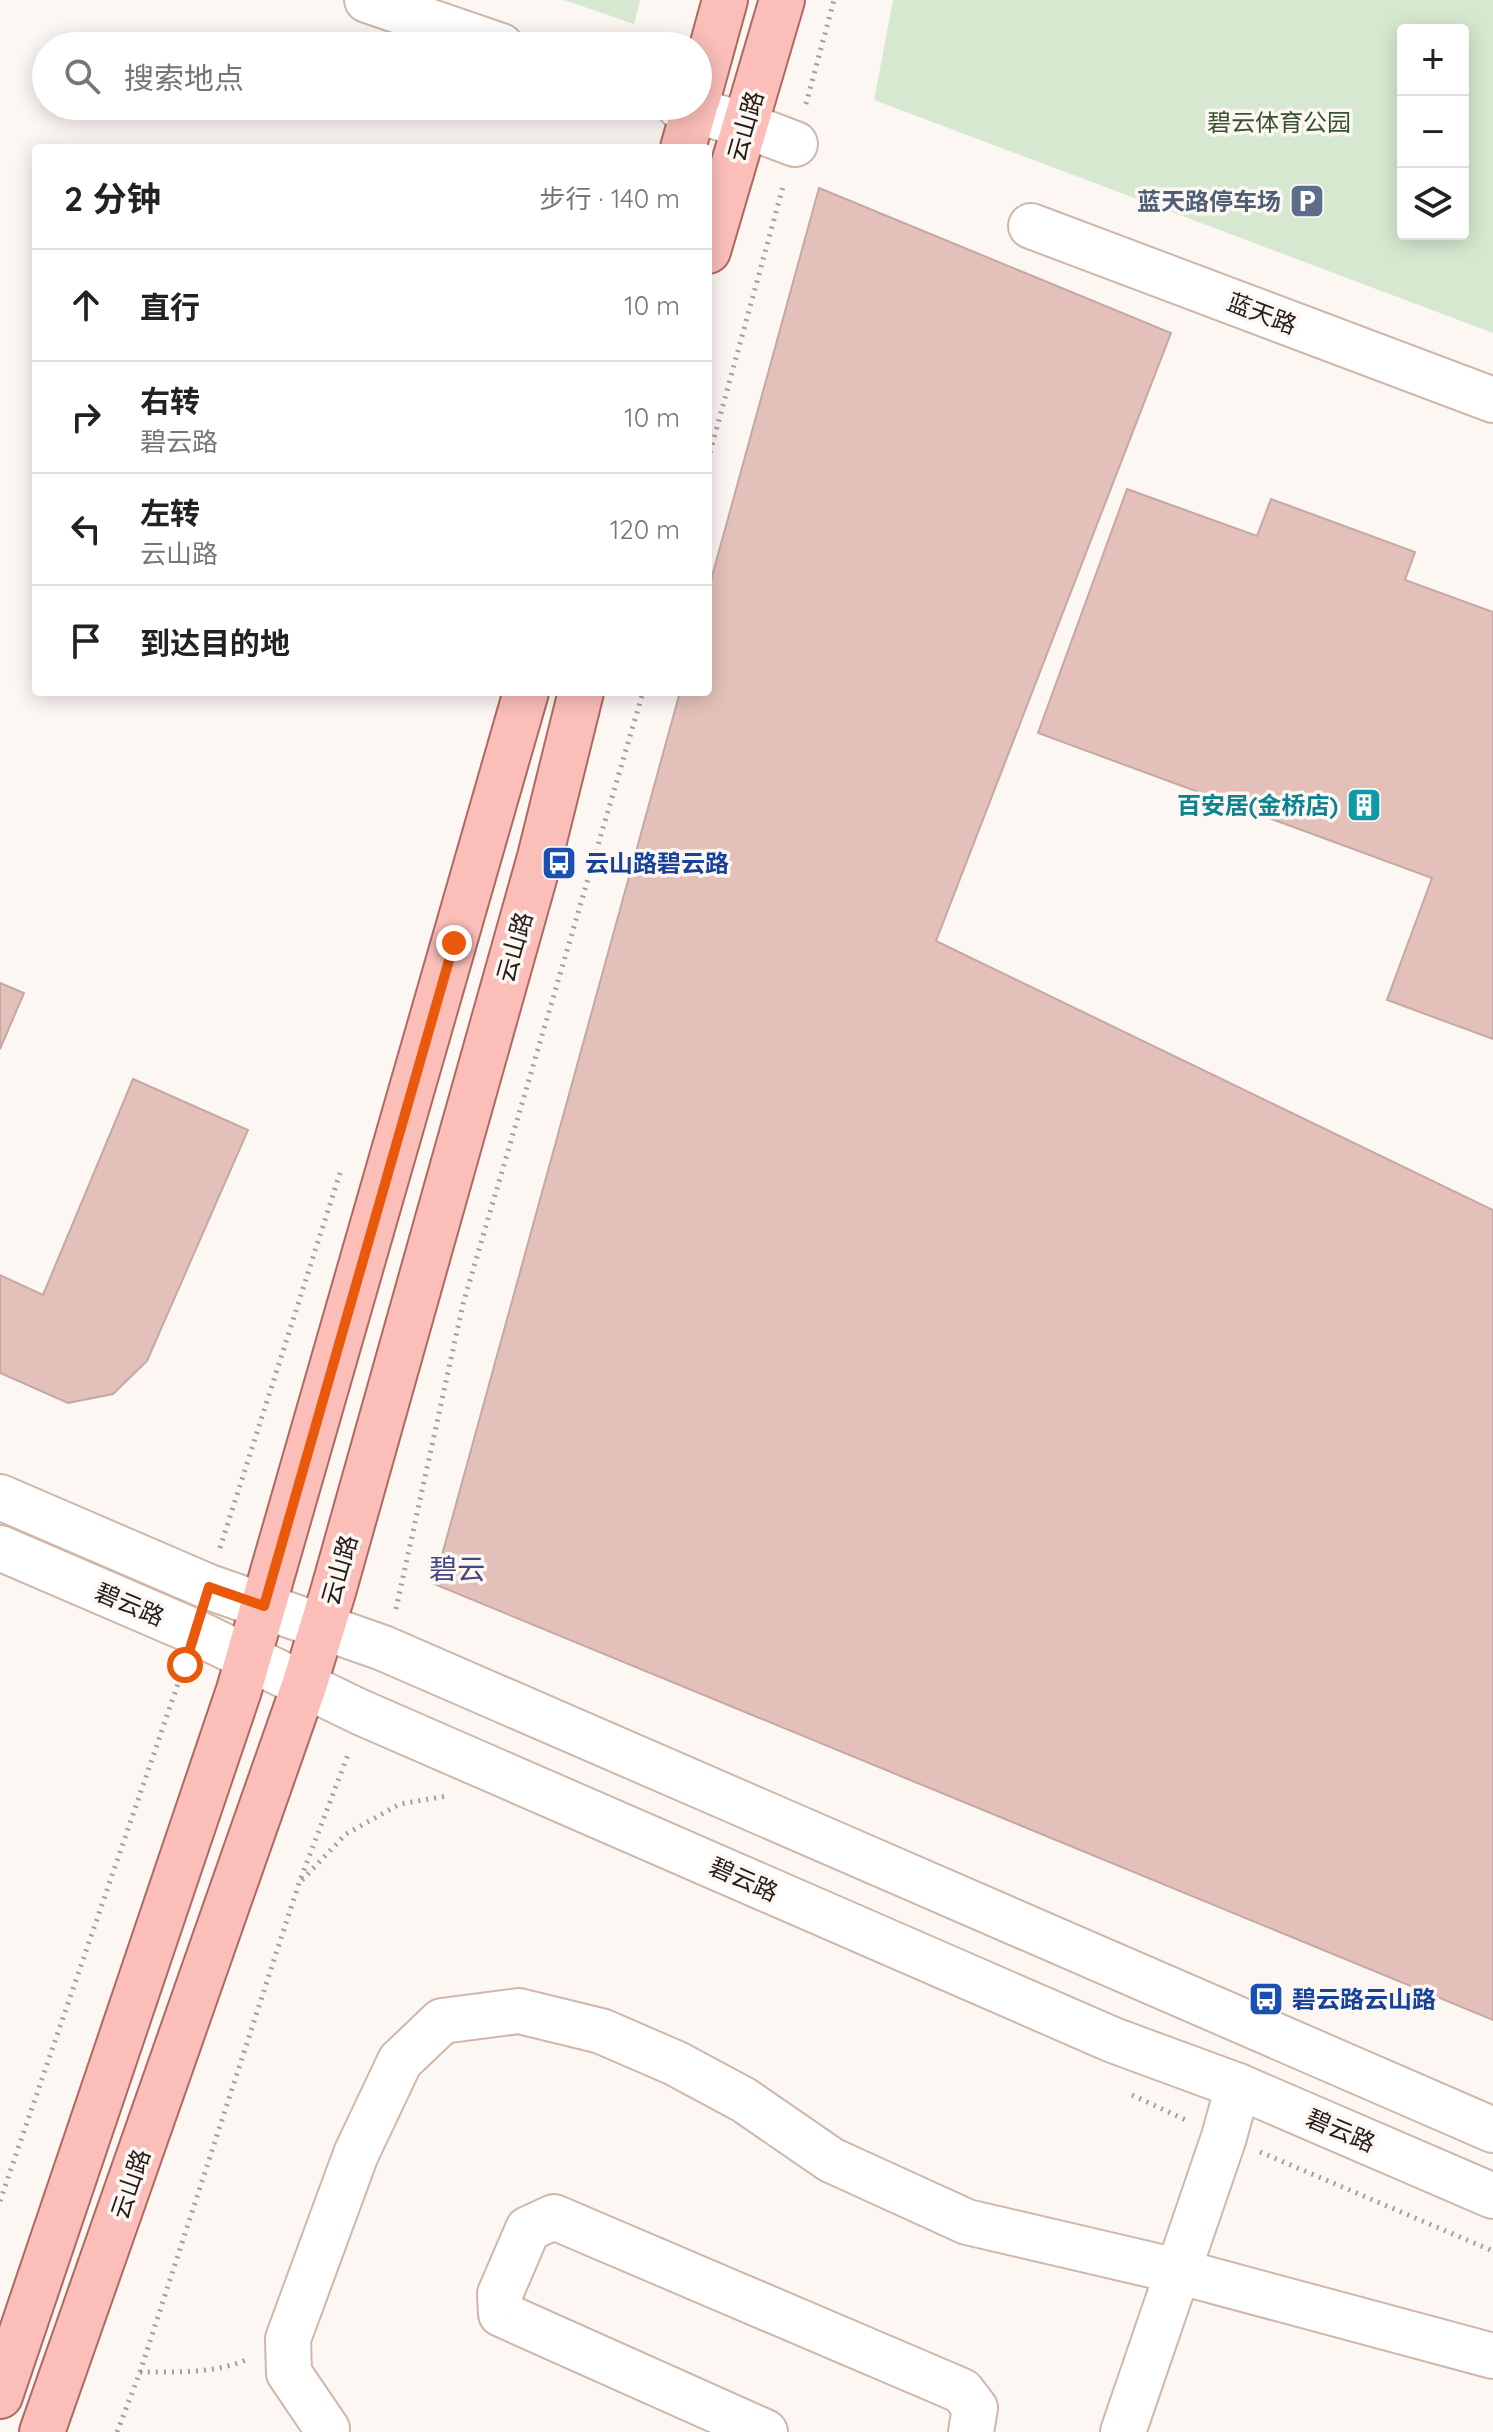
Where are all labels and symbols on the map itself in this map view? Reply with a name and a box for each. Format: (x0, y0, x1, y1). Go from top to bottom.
street label: 云山路 (721, 87, 769, 165)
park label: 碧云体育公园 (1207, 107, 1351, 137)
parking icon: 蓝天路停车场 (1288, 182, 1326, 220)
place label: 蓝天路停车场 (1137, 186, 1281, 216)
street label: 蓝天路 (1223, 286, 1301, 340)
building icon: 百安居(金桥店) (1345, 786, 1383, 824)
place label: 百安居(金桥店) (1177, 790, 1338, 820)
bus stop icon: 云山路碧云路 (540, 844, 578, 882)
place label: 云山路碧云路 (585, 848, 729, 878)
street label: 云山路 (490, 908, 538, 986)
route end (436, 925, 472, 961)
street label: 云山路 (315, 1531, 363, 1609)
district label: 碧云 (429, 1551, 485, 1586)
street label: 碧云路 (91, 1576, 169, 1632)
route start (167, 1647, 203, 1683)
street label: 碧云路 (705, 1851, 783, 1907)
bus stop icon: 碧云路云山路 (1247, 1980, 1285, 2018)
place label: 碧云路云山路 (1292, 1984, 1436, 2014)
street label: 碧云路 (1302, 2102, 1380, 2158)
street label: 云山路 (104, 2145, 156, 2223)

